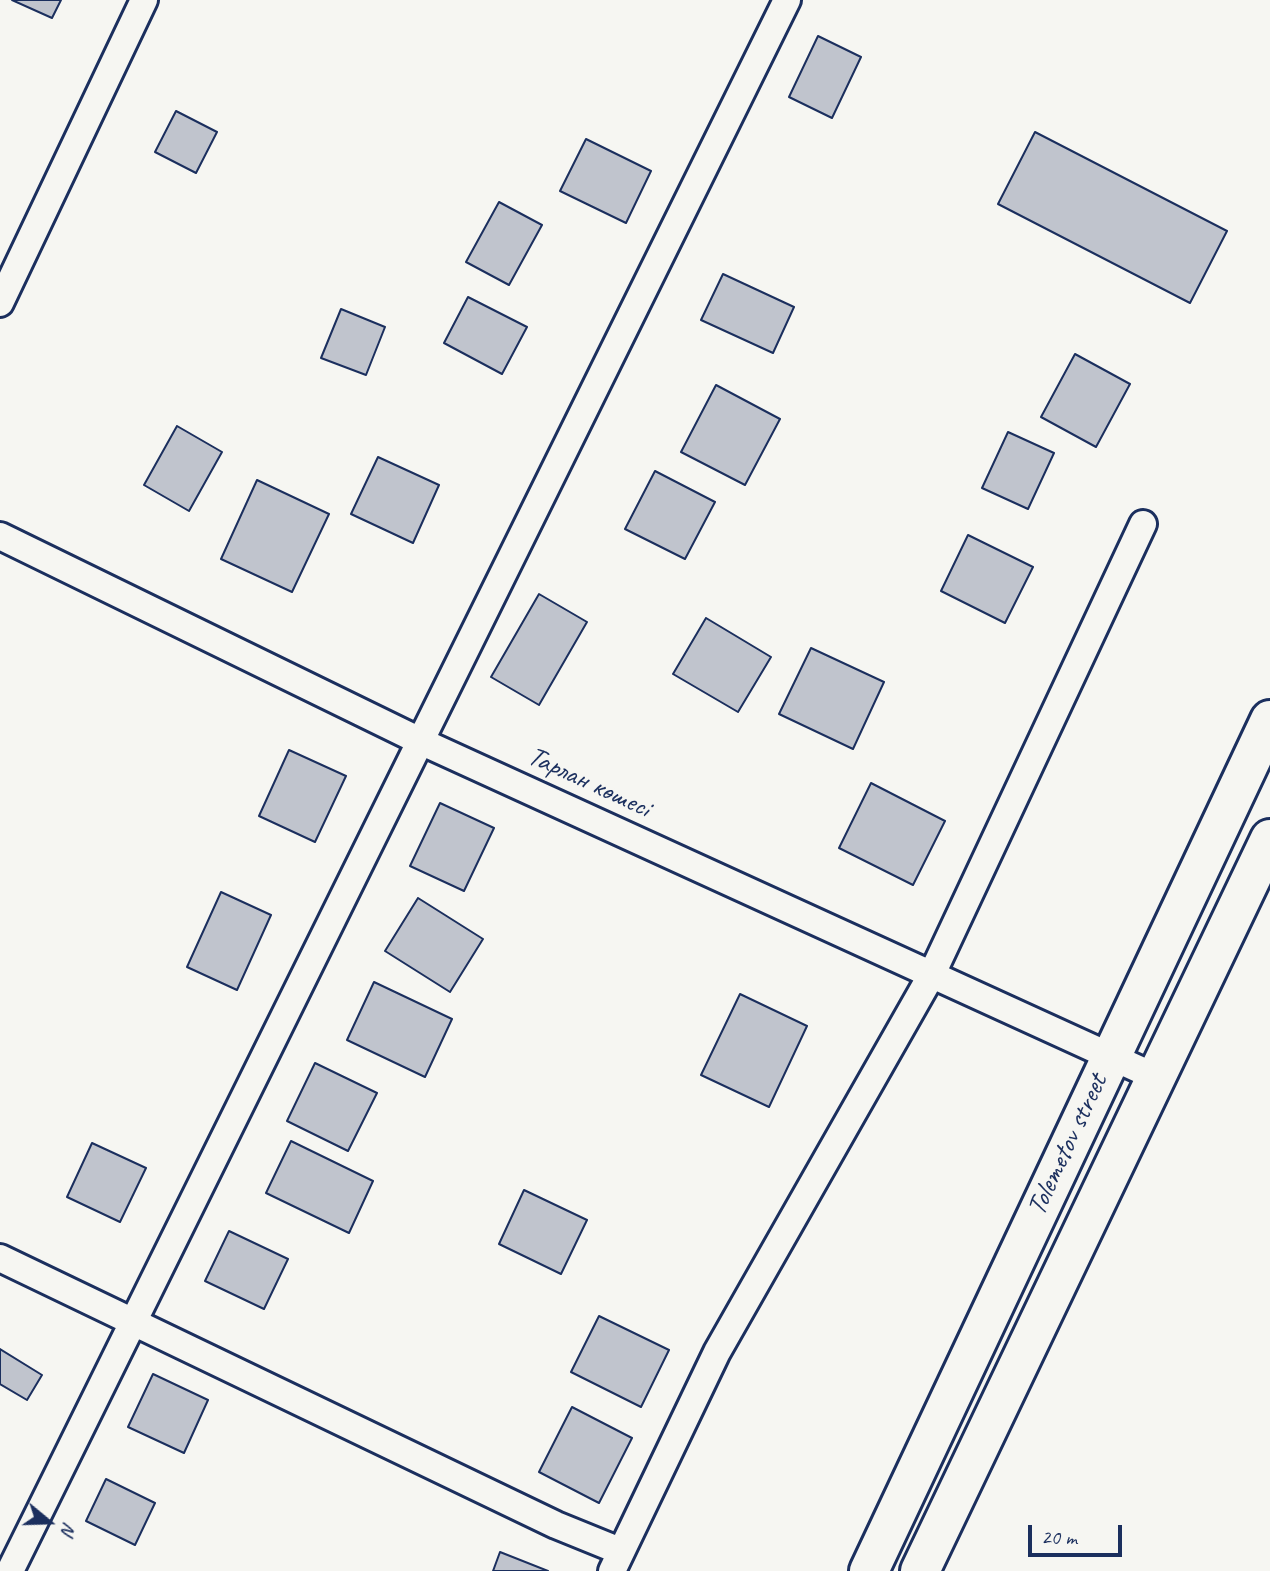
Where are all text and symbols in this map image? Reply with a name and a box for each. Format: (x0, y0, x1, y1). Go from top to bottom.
street label: Тарлан көшесі (522, 740, 656, 826)
street label: Tolemetov street (1021, 1069, 1115, 1221)
north arrow (14, 1487, 84, 1557)
scale bar (1032, 1512, 1126, 1556)
text: N (56, 1519, 82, 1538)
text: 20 m (1041, 1524, 1077, 1550)

